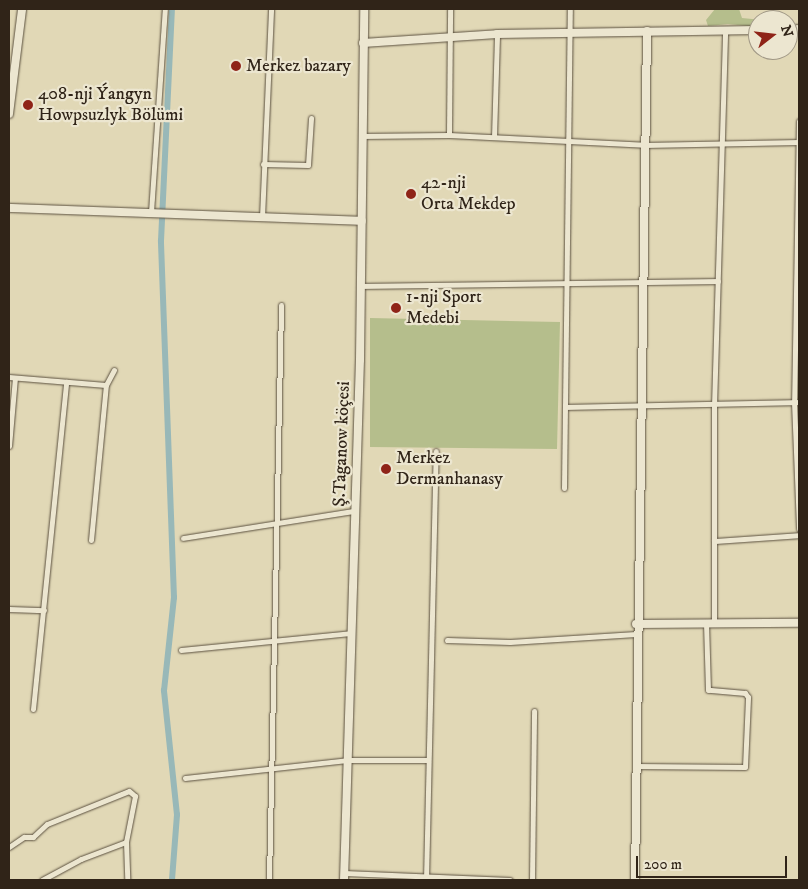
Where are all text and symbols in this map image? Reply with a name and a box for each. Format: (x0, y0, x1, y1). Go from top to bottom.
north arrow (748, 10, 798, 60)
text: N (776, 23, 797, 39)
place label: Merkez bazary (246, 55, 351, 77)
marker: Merkez bazary (230, 60, 242, 72)
place label: 408-nji Ýangyn Howpsuzlyk Bölümi (38, 84, 183, 126)
marker: 408-nji Ýangyn Howpsuzlyk Bölümi (22, 99, 34, 111)
place label: 42-nji Orta Mekdep (421, 173, 516, 215)
marker: 42-nji Orta Mekdep (405, 188, 417, 200)
place label: 1-nji Sport Medebi (406, 287, 482, 330)
marker: 1-nji Sport Medebi (390, 302, 402, 314)
street label: Ş.Taganow köçesi (329, 381, 355, 507)
place label: Merkez Dermanhanasy (396, 448, 503, 490)
marker: Merkez Dermanhanasy (380, 463, 392, 475)
scale bar (638, 846, 789, 878)
text: 200 m (644, 855, 682, 874)

